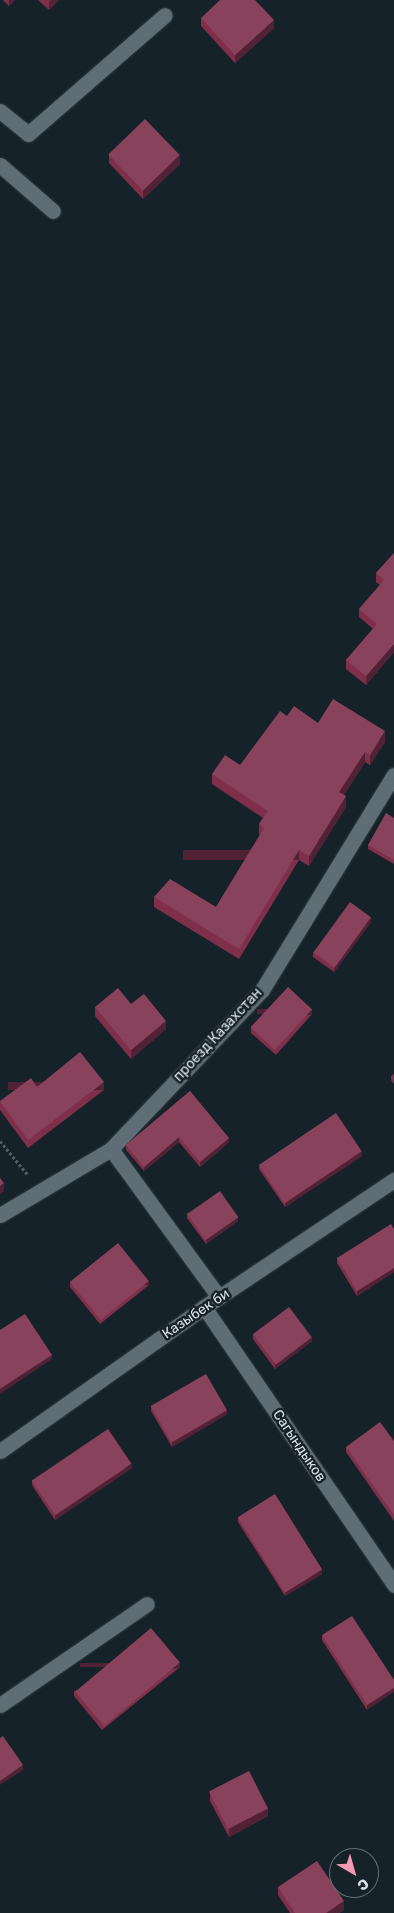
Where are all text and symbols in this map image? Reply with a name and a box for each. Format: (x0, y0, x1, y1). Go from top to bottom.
street label: проезд Казахстан (170, 985, 266, 1085)
street label: Казыбек би (159, 1285, 233, 1343)
street label: Сагындыков (269, 1407, 329, 1485)
north arrow (329, 1848, 379, 1898)
text: С (354, 1875, 372, 1894)

